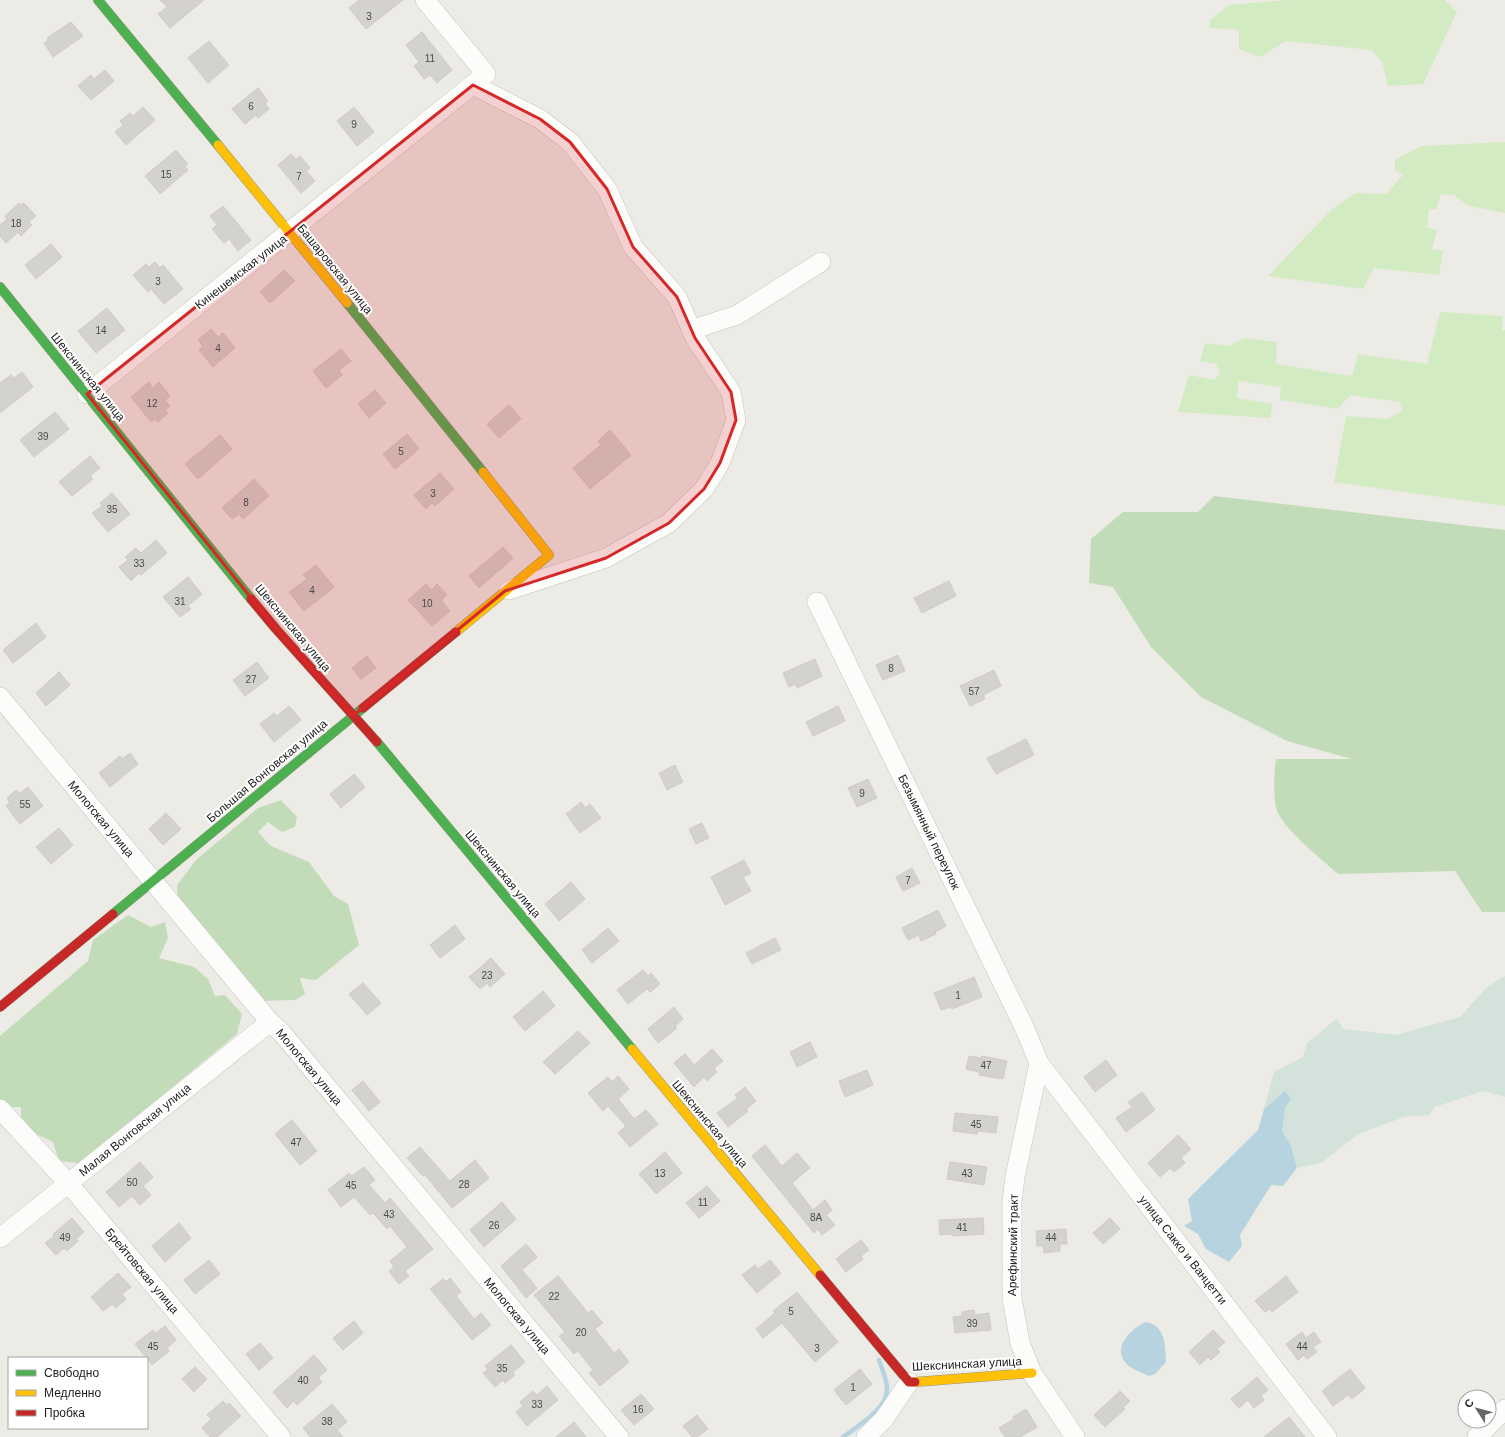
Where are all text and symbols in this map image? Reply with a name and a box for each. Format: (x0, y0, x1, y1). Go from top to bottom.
house number: 3 (366, 11, 372, 22)
house number: 11 (425, 53, 436, 64)
house number: 6 (248, 101, 254, 112)
house number: 9 (351, 119, 357, 130)
house number: 15 (160, 169, 172, 180)
house number: 7 (296, 171, 302, 182)
house number: 18 (10, 218, 22, 229)
street label: Башаровская улица (294, 221, 376, 317)
street label: Кинешемская улица (192, 232, 290, 312)
house number: 3 (155, 276, 161, 287)
house number: 14 (95, 325, 107, 336)
street label: Шекснинская улица (48, 330, 128, 424)
house number: 4 (215, 343, 221, 354)
house number: 12 (146, 398, 158, 409)
house number: 39 (37, 431, 49, 442)
house number: 5 (398, 446, 404, 457)
house number: 3 (430, 488, 436, 499)
house number: 8 (243, 497, 249, 508)
house number: 35 (106, 504, 118, 515)
house number: 33 (133, 558, 145, 569)
street label: Шекснинская улица (252, 581, 334, 675)
house number: 4 (309, 585, 315, 596)
house number: 31 (174, 596, 186, 607)
house number: 10 (421, 598, 433, 609)
house number: 8 (888, 663, 894, 674)
house number: 27 (245, 674, 257, 685)
house number: 57 (968, 686, 980, 697)
street label: Большая Вонговская улица (204, 716, 330, 826)
street label: Безымянный переулок (895, 772, 963, 892)
street label: Мологская улица (65, 778, 137, 860)
house number: 9 (859, 788, 865, 799)
house number: 55 (19, 799, 31, 810)
street label: Шекснинская улица (462, 827, 544, 921)
house number: 7 (905, 875, 911, 886)
house number: 23 (481, 970, 493, 981)
house number: 1 (955, 990, 961, 1001)
street label: Мологская улица (273, 1026, 345, 1108)
house number: 47 (980, 1060, 992, 1071)
street label: Шекснинская улица (669, 1077, 751, 1171)
street label: Малая Вонговская улица (76, 1080, 194, 1179)
house number: 45 (970, 1119, 982, 1130)
house number: 47 (290, 1137, 302, 1148)
house number: 13 (654, 1168, 666, 1179)
house number: 43 (961, 1168, 973, 1179)
house number: 50 (126, 1177, 138, 1188)
house number: 28 (458, 1179, 470, 1190)
house number: 45 (345, 1180, 357, 1191)
street label: Арефинский тракт (1005, 1193, 1021, 1296)
street label: улица Сакко и Ванцетти (1136, 1193, 1230, 1307)
house number: 11 (698, 1197, 709, 1208)
house number: 43 (383, 1209, 395, 1220)
house number: 8А (810, 1212, 822, 1223)
house number: 26 (488, 1220, 500, 1231)
house number: 41 (956, 1222, 968, 1233)
street label: Брейтовская улица (102, 1225, 182, 1317)
house number: 49 (59, 1232, 71, 1243)
house number: 44 (1045, 1232, 1057, 1243)
street label: Мологская улица (481, 1275, 553, 1357)
house number: 22 (548, 1291, 560, 1302)
house number: 5 (788, 1306, 794, 1317)
house number: 39 (966, 1318, 978, 1329)
house number: 20 (575, 1327, 587, 1338)
house number: 45 (147, 1341, 159, 1352)
house number: 44 (1296, 1341, 1308, 1352)
house number: 3 (814, 1343, 820, 1354)
street label: Шекснинская улица (912, 1354, 1023, 1374)
legend (8, 1357, 148, 1429)
house number: 35 (496, 1363, 508, 1374)
text: Свободно (44, 1366, 99, 1380)
house number: 40 (297, 1375, 309, 1386)
house number: 1 (850, 1382, 856, 1393)
text: Медленно (44, 1386, 101, 1400)
north arrow (1457, 1389, 1497, 1429)
text: С (1462, 1396, 1476, 1410)
house number: 33 (531, 1399, 543, 1410)
house number: 16 (632, 1404, 644, 1415)
text: Пробка (44, 1406, 85, 1420)
house number: 38 (321, 1416, 333, 1427)

